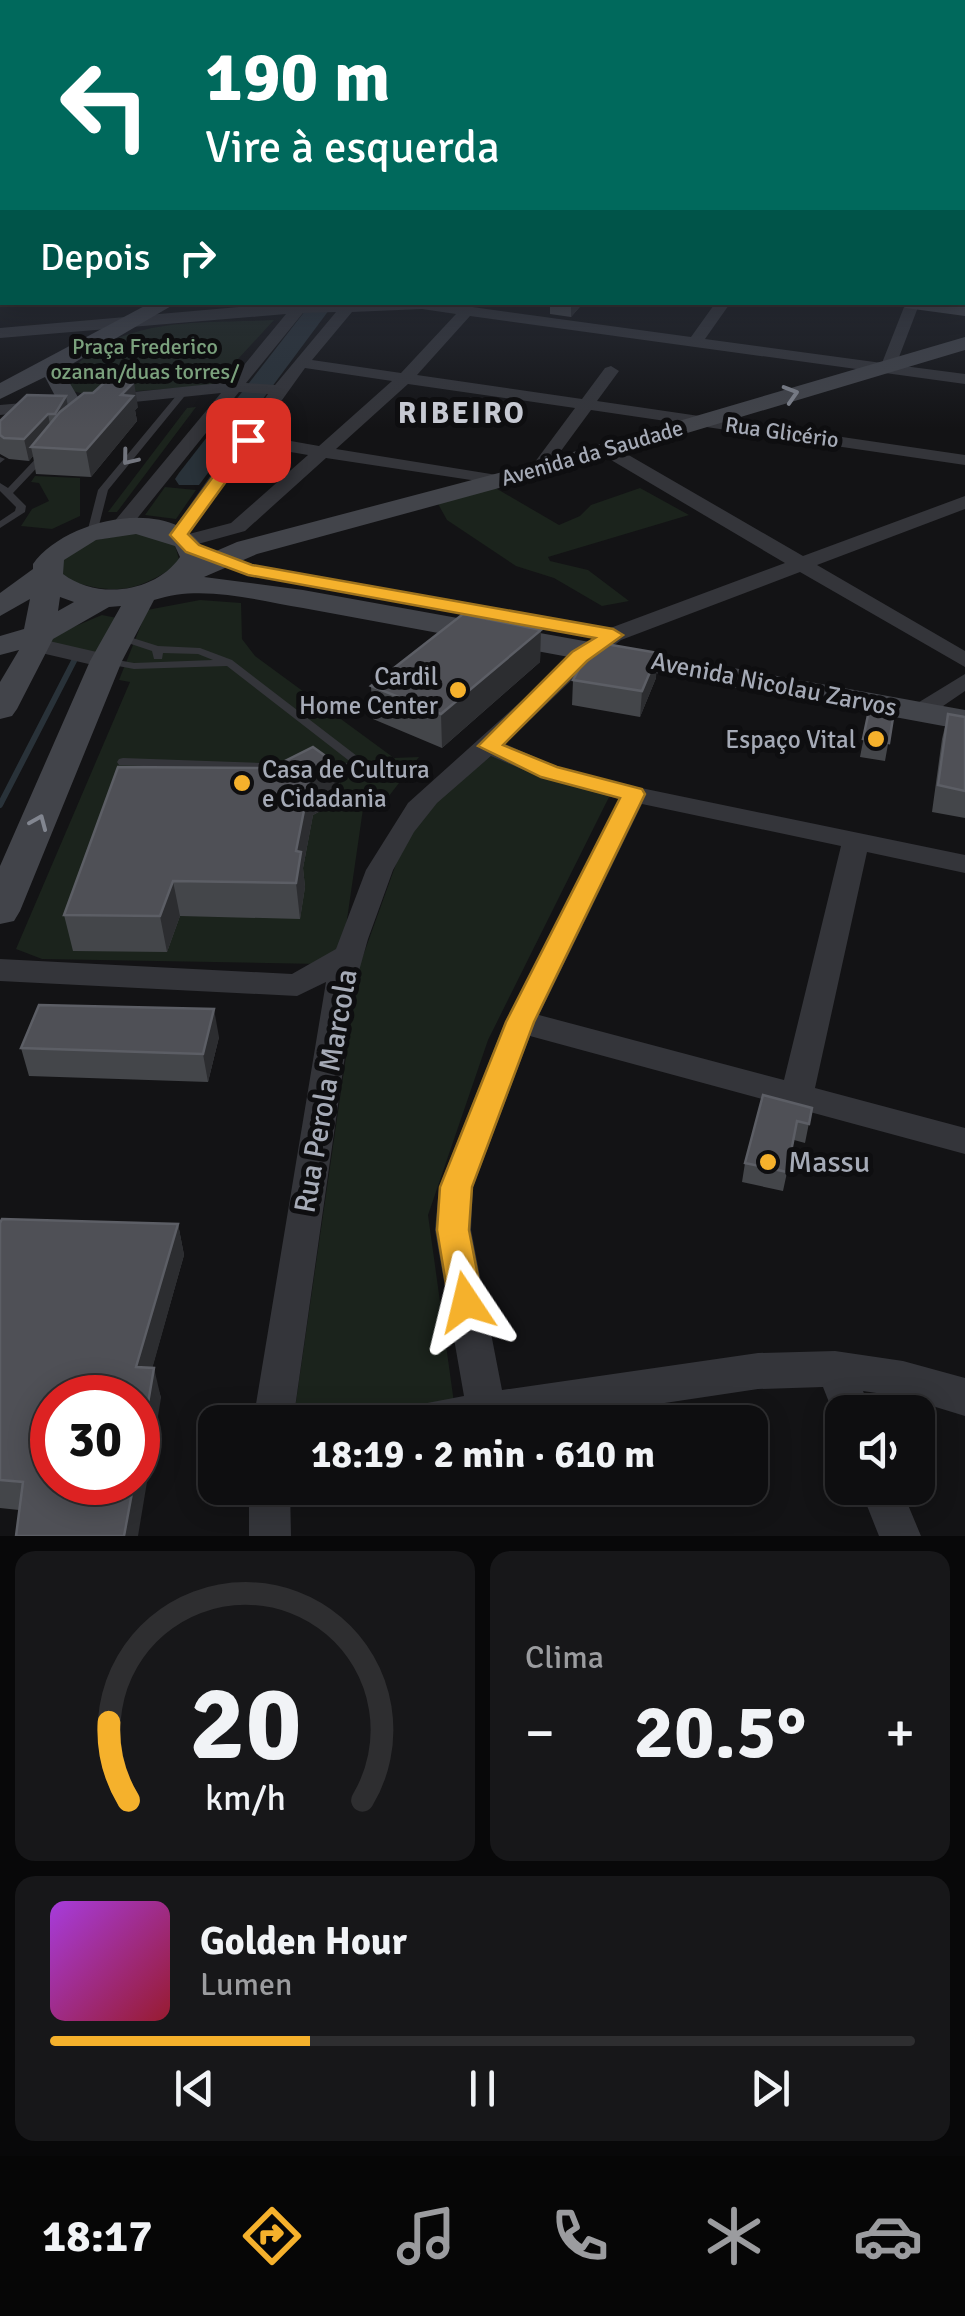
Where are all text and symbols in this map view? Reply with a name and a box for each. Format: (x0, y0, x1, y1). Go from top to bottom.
text: 190 m (205, 34, 390, 120)
icon: left (40, 40, 170, 170)
text: Vire à esquerda (205, 120, 500, 175)
icon: right (170, 230, 225, 285)
text: Depois (40, 234, 150, 281)
park label: Praça Frederico ozanan/duas torres/ (50, 333, 240, 385)
one-way arrow (782, 385, 799, 406)
district label: RIBEIRO (398, 395, 526, 432)
pin (206, 398, 291, 483)
street label: Rua Glicério (723, 411, 841, 453)
icon: arrive (221, 413, 276, 468)
street label: Avenida da Saudade (498, 414, 686, 492)
one-way arrow (123, 447, 141, 465)
street label: Avenida Nicolau Zarvos (649, 645, 899, 723)
place label: Cardil Home Center (299, 661, 439, 721)
marker: Cardil Home Center (447, 679, 469, 701)
place label: Espaço Vital (725, 724, 856, 755)
marker: Espaço Vital (865, 728, 887, 750)
place label: Casa de Cultura e Cidadania (262, 754, 430, 814)
marker: Casa de Cultura e Cidadania (231, 772, 253, 794)
one-way arrow (27, 814, 47, 832)
street label: Rua Perola Marcola (286, 966, 366, 1216)
place label: Massu (788, 1144, 870, 1181)
marker: Massu (757, 1151, 779, 1173)
position arrow (414, 1250, 518, 1354)
speed limit sign: 30 (30, 1375, 160, 1505)
map controls (825, 1395, 935, 1505)
button: sound (825, 1395, 935, 1505)
text: 18:19 · 2 min · 610 m (311, 1431, 655, 1478)
text: Clima (525, 1638, 604, 1677)
text: 20 (189, 1660, 301, 1788)
text: 20.5° (634, 1686, 807, 1779)
text: − (525, 1699, 555, 1767)
text: + (885, 1699, 915, 1767)
text: km/h (205, 1776, 285, 1820)
text: Golden Hour (200, 1918, 407, 1965)
text: Lumen (200, 1965, 292, 2004)
icon: previous (167, 2061, 222, 2116)
icon: pause (455, 2061, 510, 2116)
icon: next (743, 2061, 798, 2116)
icon: directions (237, 2201, 307, 2271)
icon: music (391, 2201, 461, 2271)
icon: phone (545, 2201, 615, 2271)
icon: climate (699, 2201, 769, 2271)
icon: car (853, 2201, 923, 2271)
text: 18:17 (42, 2209, 152, 2264)

